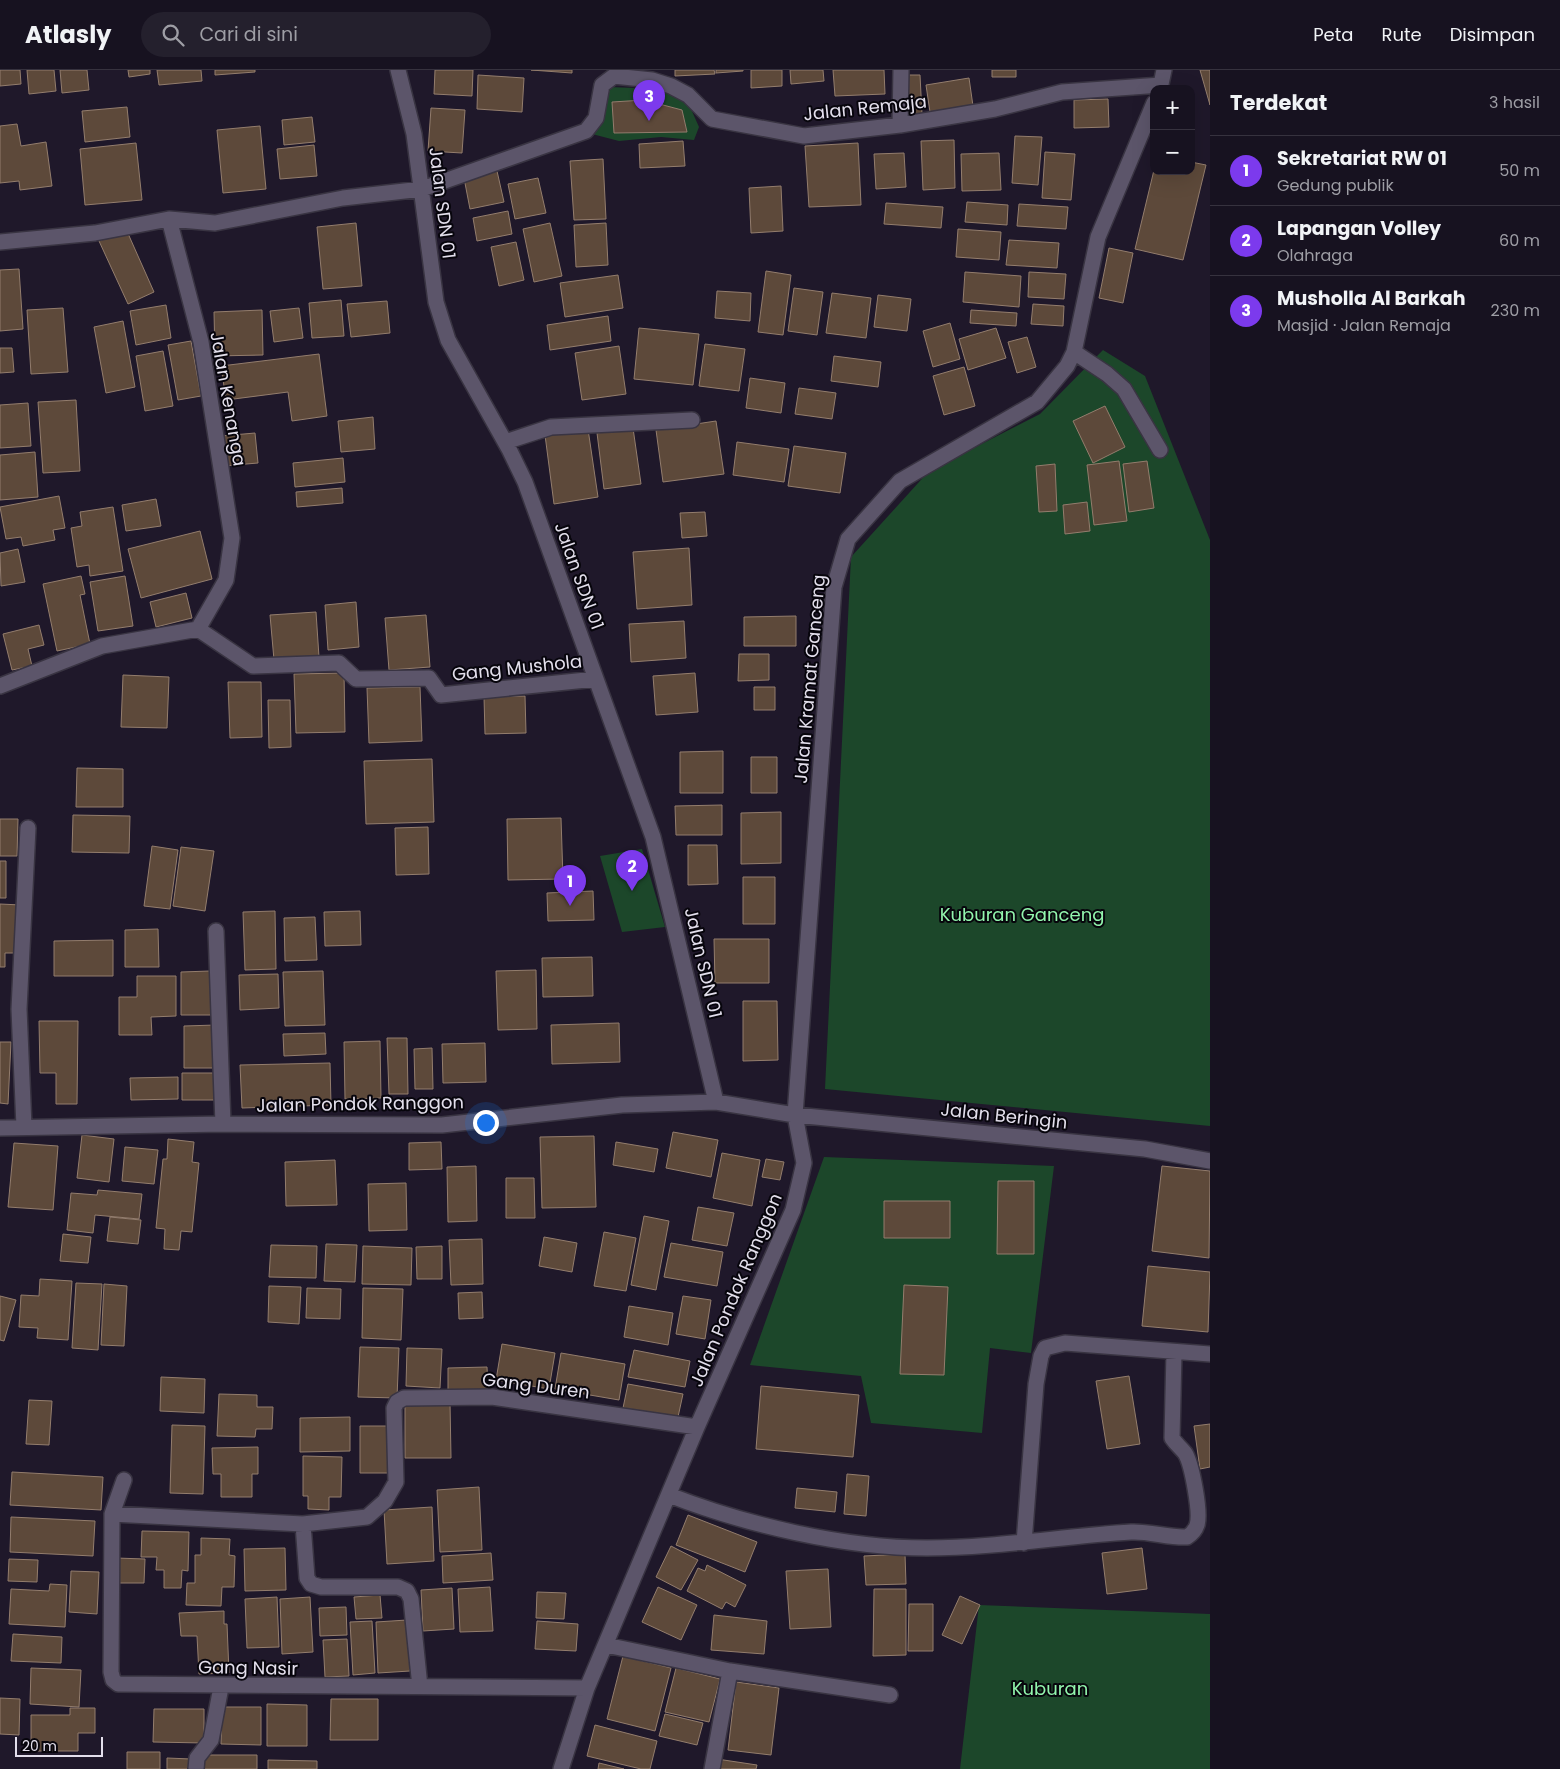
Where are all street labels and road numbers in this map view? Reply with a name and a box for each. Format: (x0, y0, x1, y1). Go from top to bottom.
street label: Jalan Remaja (802, 89, 928, 126)
street label: Jalan SDN 01 (423, 146, 462, 260)
street label: Jalan Kenanga (204, 330, 253, 468)
street label: Jalan SDN 01 (548, 519, 610, 633)
street label: Jalan Kramat Ganceng (788, 573, 831, 785)
street label: Gang Mushola (451, 648, 583, 687)
street label: Jalan SDN 01 (679, 905, 728, 1020)
street label: Jalan Pondok Ranggon (256, 1089, 464, 1118)
street label: Jalan Beringin (939, 1096, 1069, 1135)
street label: Jalan Pondok Ranggon (683, 1189, 788, 1390)
street label: Gang Duren (481, 1366, 591, 1405)
street label: Gang Nasir (198, 1654, 299, 1681)

